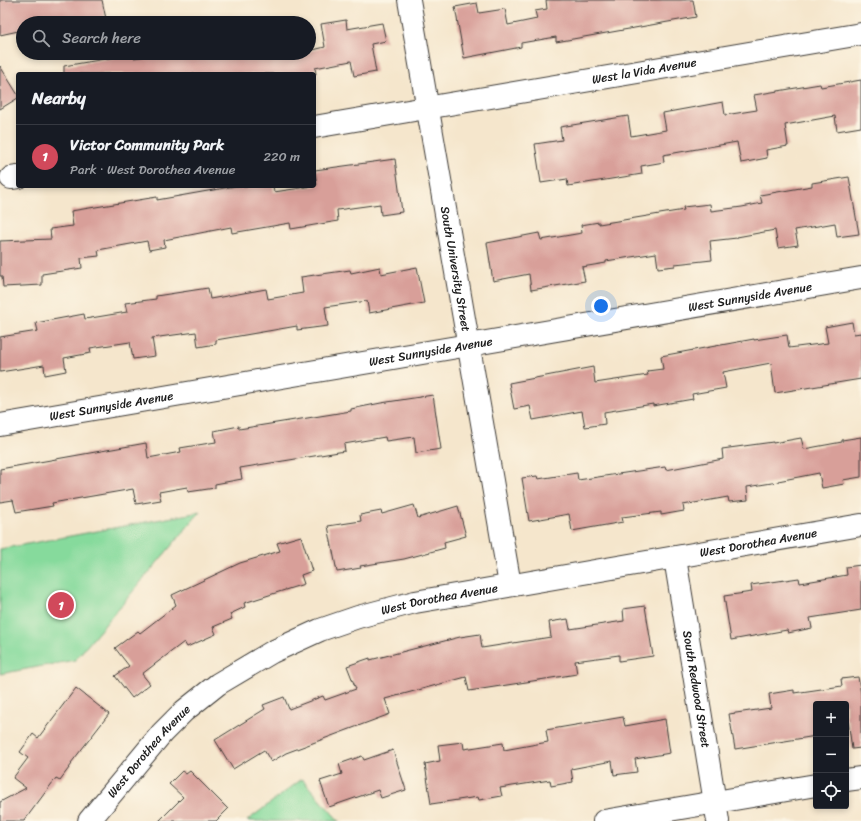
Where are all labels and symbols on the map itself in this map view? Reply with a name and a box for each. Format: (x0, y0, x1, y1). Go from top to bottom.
street label: West la Vida Avenue (590, 51, 698, 91)
street label: South University Street (434, 205, 477, 333)
street label: West Sunnyside Avenue (687, 276, 814, 318)
your location (591, 296, 611, 316)
street label: West Sunnyside Avenue (367, 330, 494, 373)
street label: West Sunnyside Avenue (48, 385, 175, 427)
street label: West Dorothea Avenue (698, 522, 819, 564)
street label: West Dorothea Avenue (378, 577, 499, 622)
pin: 1 (48, 590, 74, 620)
street label: South Redwood Street (676, 629, 717, 750)
street label: West Dorothea Avenue (101, 699, 195, 803)

